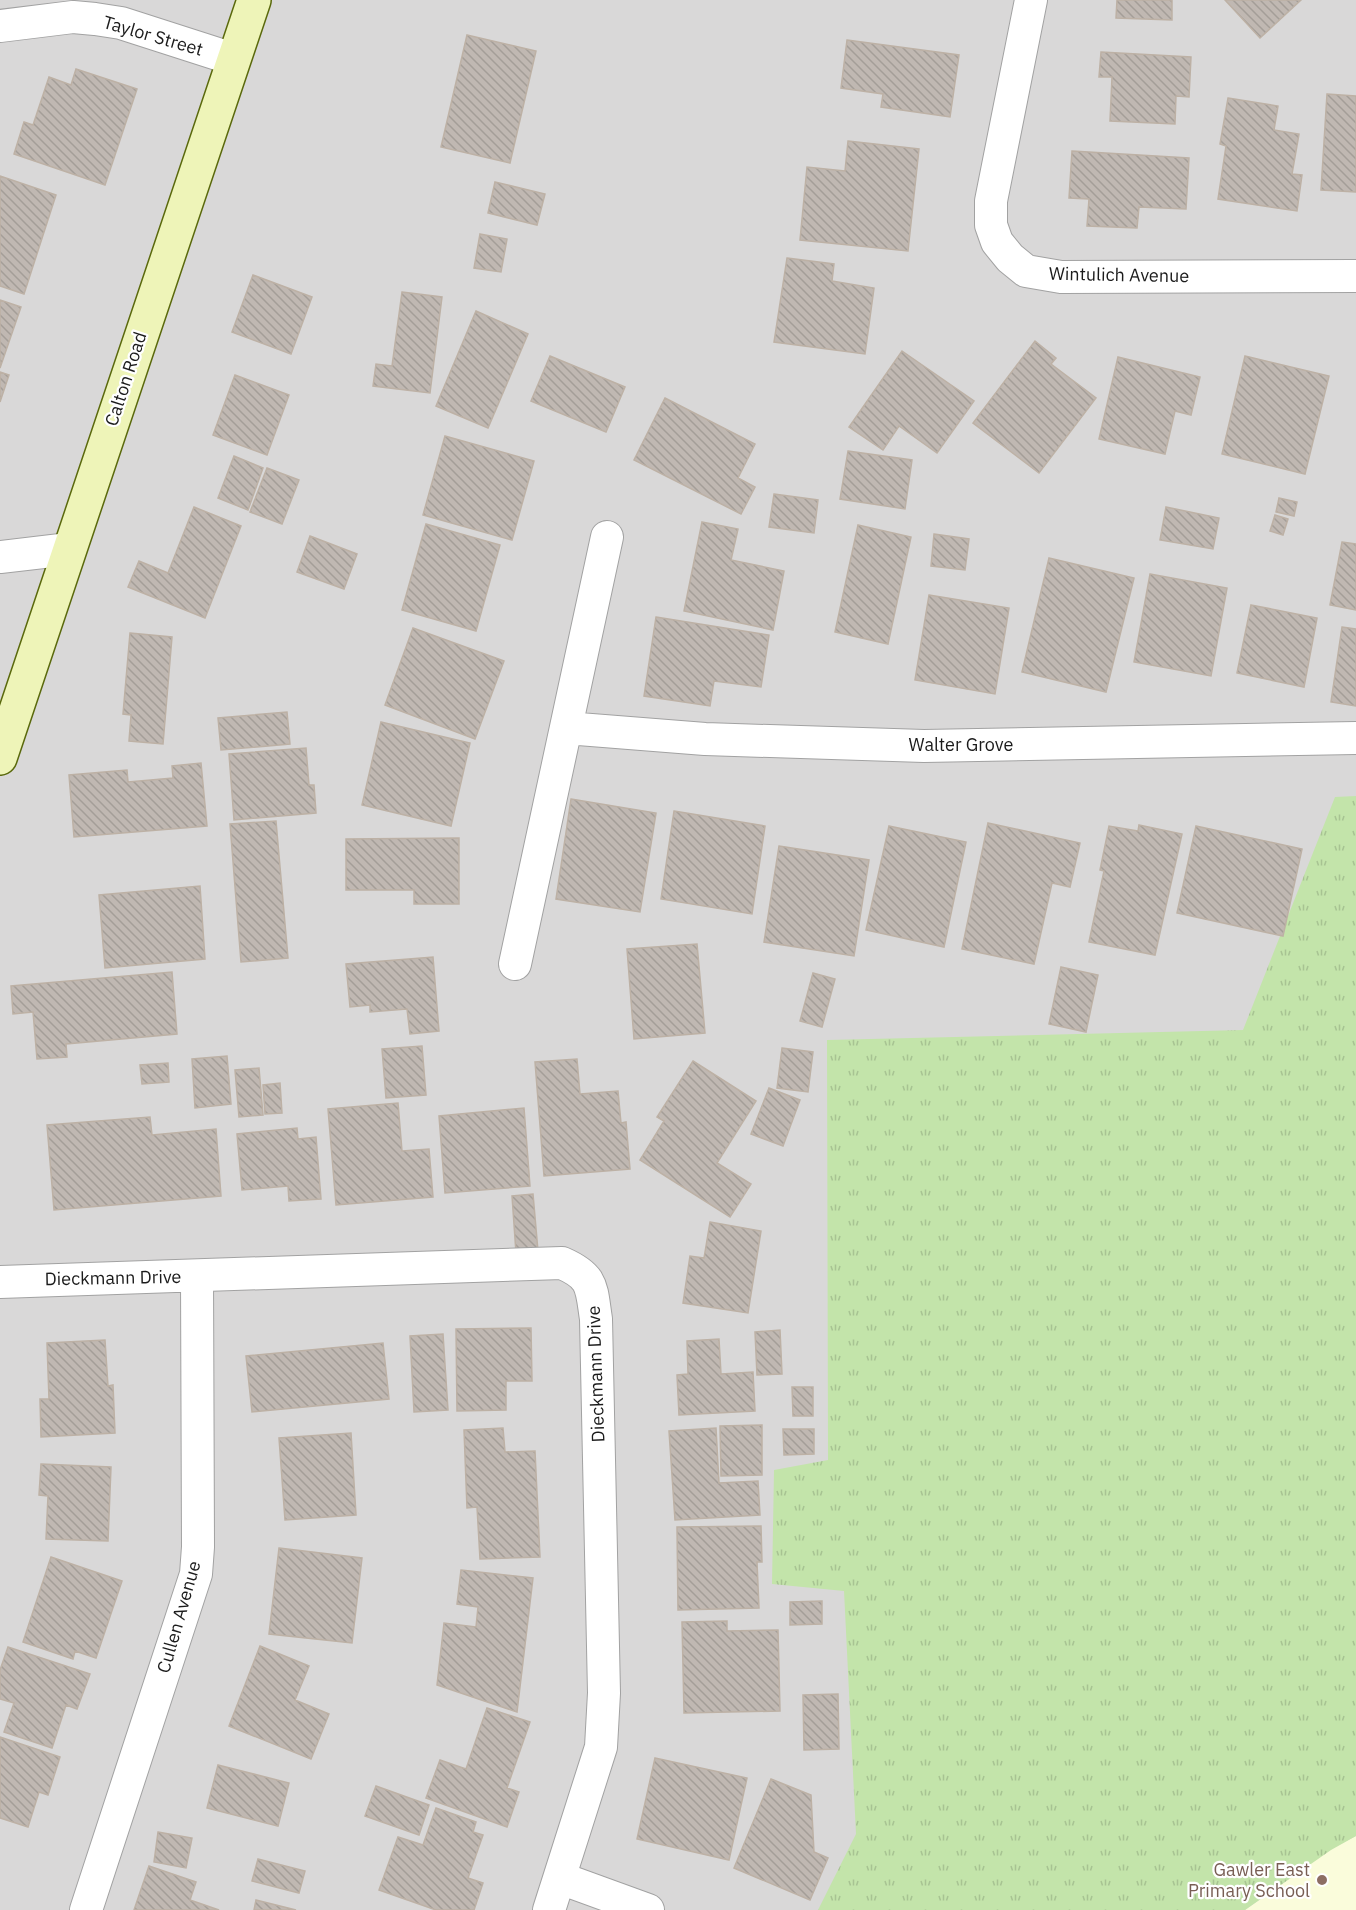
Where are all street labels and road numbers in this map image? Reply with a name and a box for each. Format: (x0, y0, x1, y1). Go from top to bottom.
street label: Taylor Street (101, 10, 206, 61)
street label: Wintulich Avenue (1049, 262, 1189, 287)
street label: Calton Road (99, 329, 152, 429)
street label: Walter Grove (909, 733, 1014, 756)
street label: Dieckmann Drive (44, 1265, 182, 1290)
street label: Dieckmann Drive (582, 1305, 609, 1443)
street label: Cullen Avenue (152, 1558, 206, 1676)

